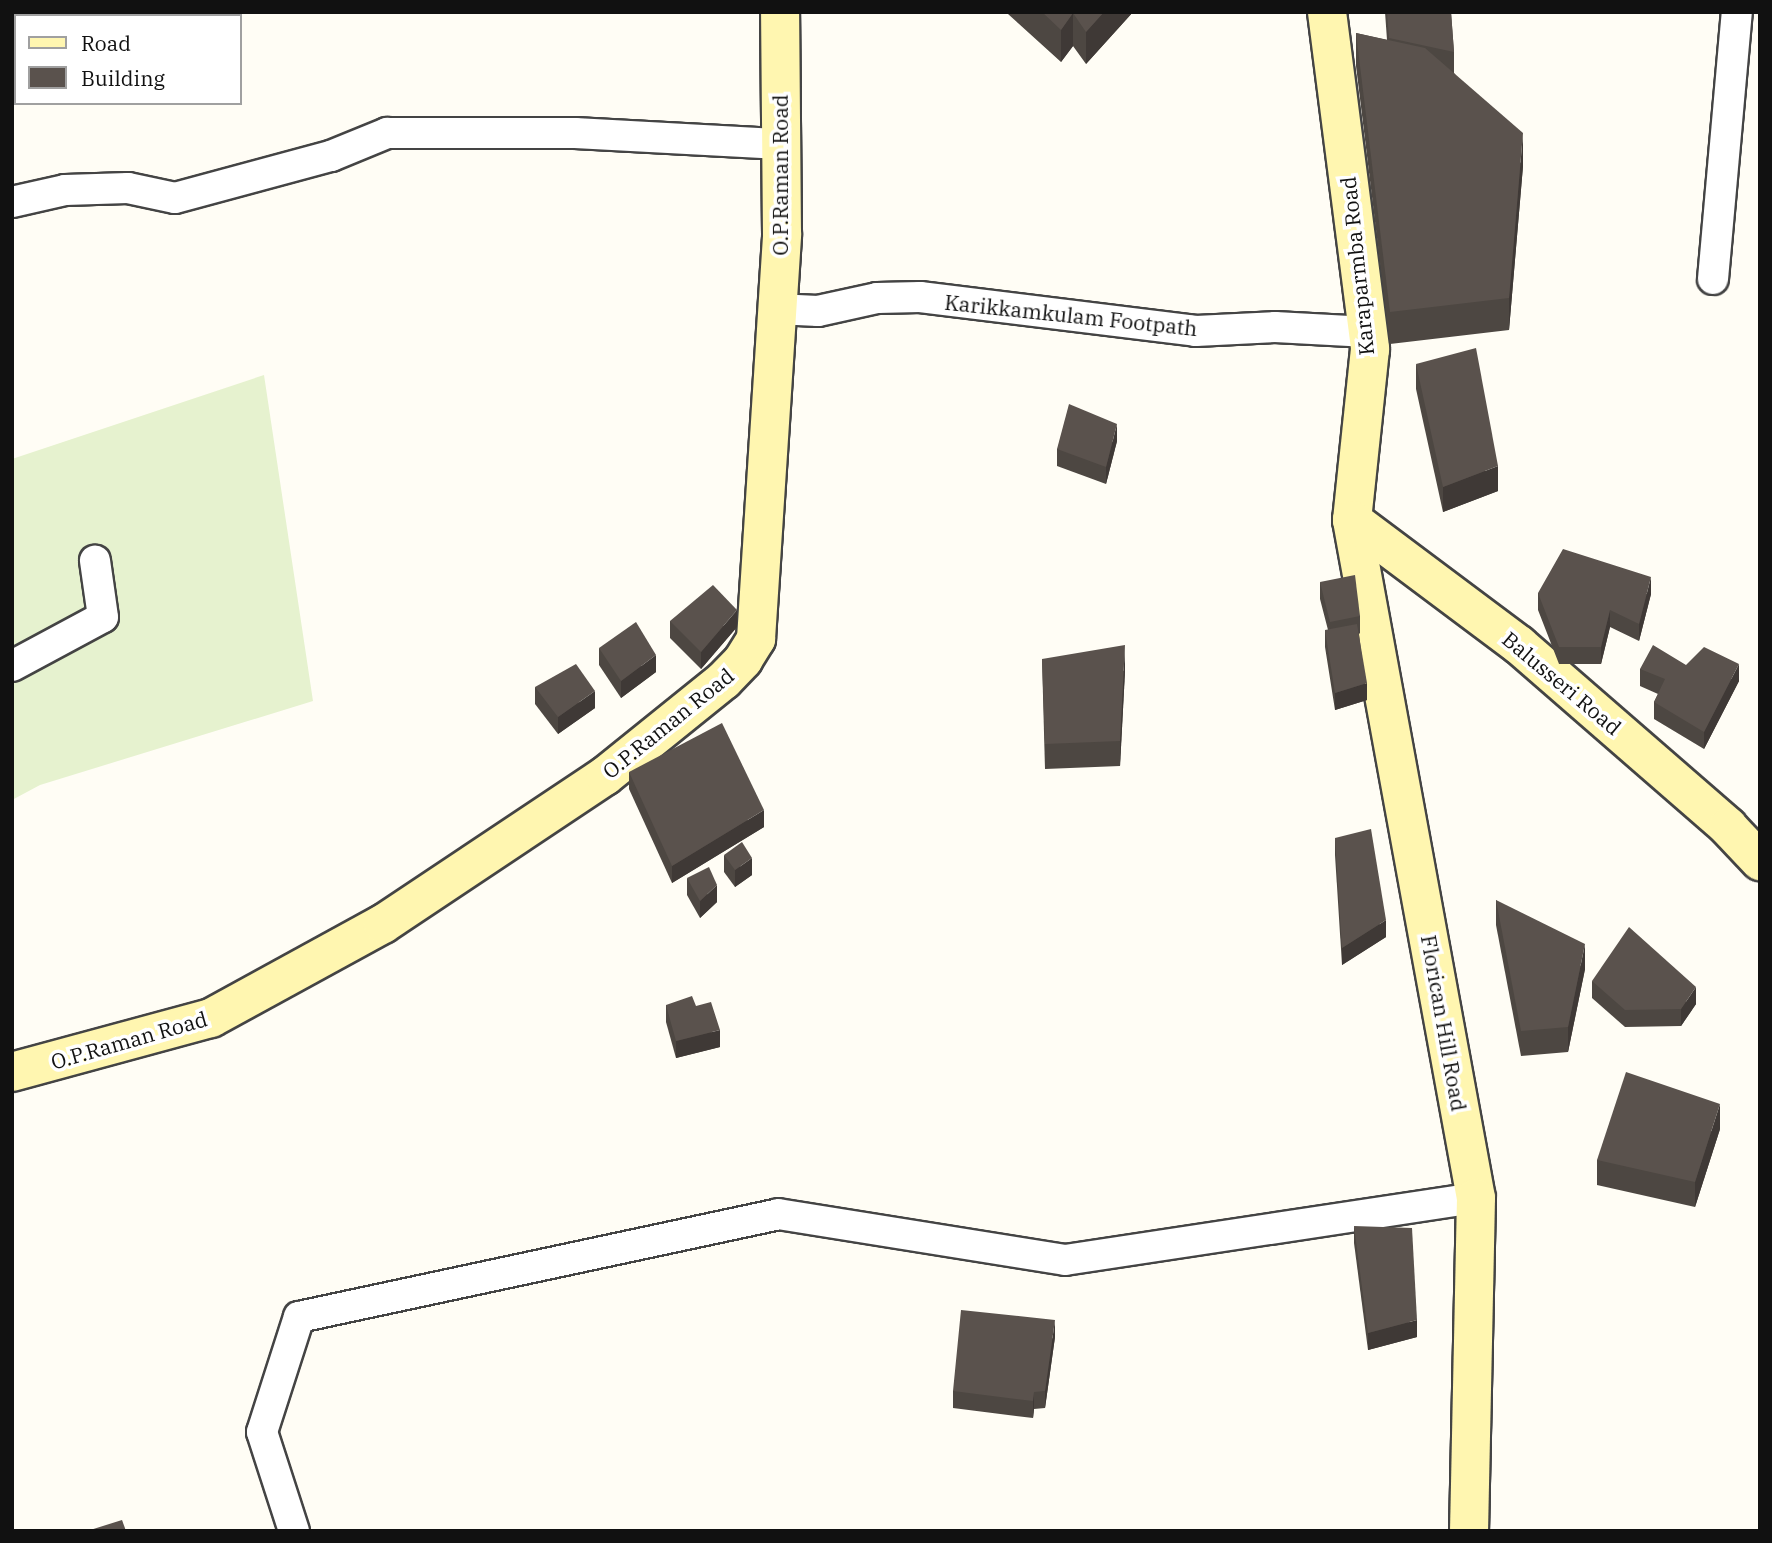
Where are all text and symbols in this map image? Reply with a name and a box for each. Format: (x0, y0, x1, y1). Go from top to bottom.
legend (14, 14, 242, 105)
text: Road (81, 29, 131, 57)
text: Building (81, 64, 165, 92)
street label: O.P.Raman Road (767, 94, 793, 256)
street label: Karaparmba Road (1335, 175, 1379, 357)
street label: Karikkamkulam Footpath (943, 289, 1199, 341)
street label: Balusseri Road (1497, 626, 1627, 740)
street label: O.P.Raman Road (597, 662, 739, 784)
street label: Florican Hill Road (1416, 933, 1472, 1113)
street label: O.P.Raman Road (48, 1006, 210, 1074)

